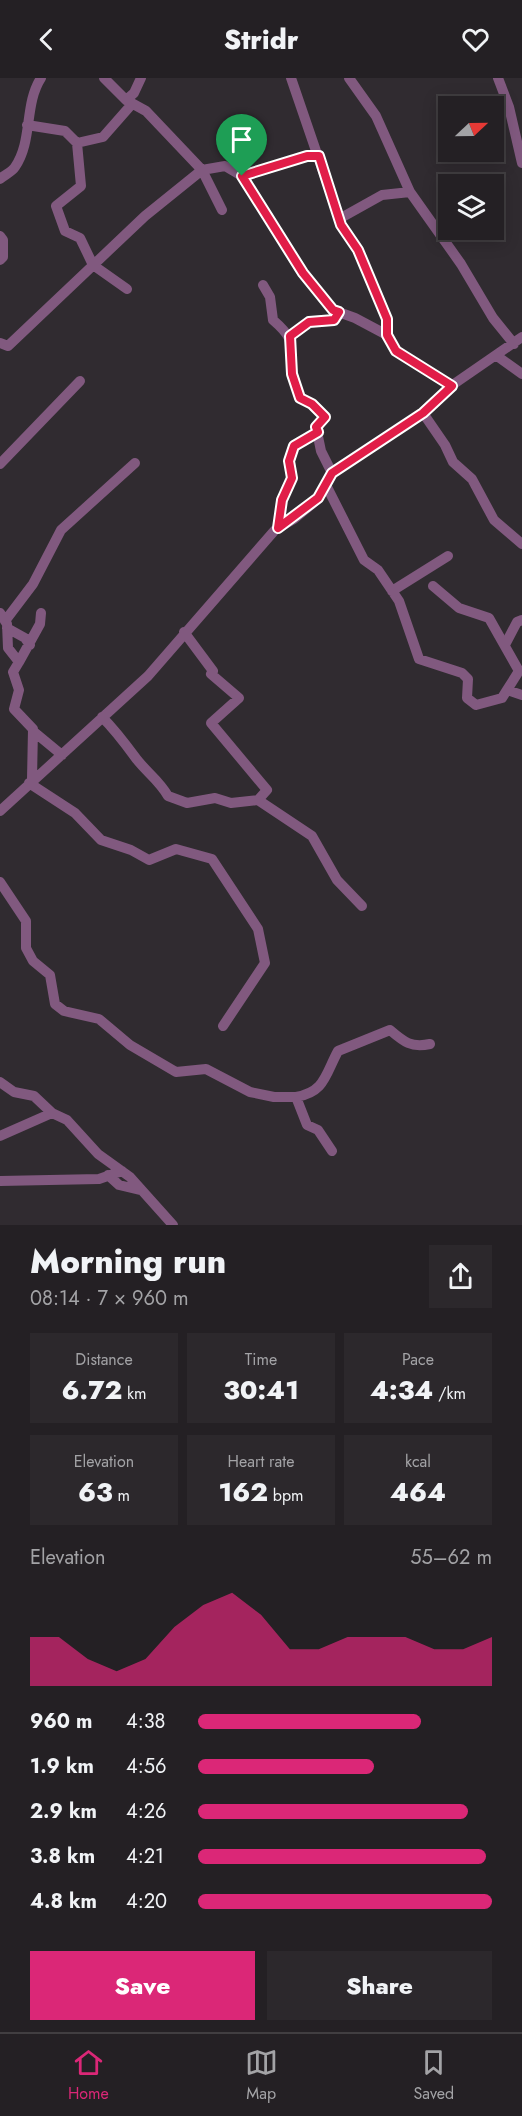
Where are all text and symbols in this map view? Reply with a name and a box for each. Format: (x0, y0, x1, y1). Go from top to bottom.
text: Stridr (224, 20, 298, 59)
icon: back (30, 23, 63, 56)
icon: heart (459, 23, 492, 56)
north arrow (438, 96, 504, 162)
map controls (438, 96, 504, 240)
pin (216, 114, 267, 176)
icon: arrive (225, 123, 258, 156)
button: layers (438, 174, 504, 240)
text: Morning run (30, 1238, 226, 1285)
button: share (429, 1245, 492, 1308)
text: 08:14 · 7 × 960 m (30, 1284, 189, 1313)
text: Distance (75, 1348, 133, 1371)
text: Time (245, 1348, 277, 1371)
text: Pace (402, 1348, 434, 1371)
text: 6.72 (61, 1371, 122, 1409)
text: 30:41 (223, 1371, 299, 1409)
text: 4:34 (370, 1371, 433, 1409)
text: km (122, 1382, 147, 1405)
text: /km (433, 1382, 466, 1405)
text: Elevation (74, 1450, 134, 1473)
text: Heart rate (228, 1450, 294, 1473)
text: kcal (405, 1450, 431, 1473)
text: 63 (78, 1473, 113, 1511)
text: 162 (218, 1473, 268, 1511)
text: 464 (390, 1473, 446, 1511)
text: m (113, 1484, 130, 1507)
text: bpm (268, 1484, 304, 1507)
text: Elevation (30, 1543, 105, 1572)
text: 55–62 m (410, 1543, 492, 1572)
text: 960 m (30, 1707, 92, 1736)
text: 4:38 (126, 1707, 166, 1736)
text: 1.9 km (30, 1752, 94, 1781)
text: 4:56 (126, 1752, 166, 1781)
text: 2.9 km (30, 1797, 97, 1826)
text: 4:26 (126, 1797, 167, 1826)
text: 3.8 km (30, 1842, 95, 1871)
text: 4:21 (126, 1842, 164, 1871)
text: 4.8 km (30, 1887, 97, 1916)
text: 4:20 (126, 1887, 167, 1916)
button: Save (30, 1951, 255, 2020)
button: Share (267, 1951, 492, 2020)
tab: Home (68, 2046, 109, 2105)
tab: Map (245, 2046, 278, 2105)
tab: Saved (414, 2046, 454, 2105)

